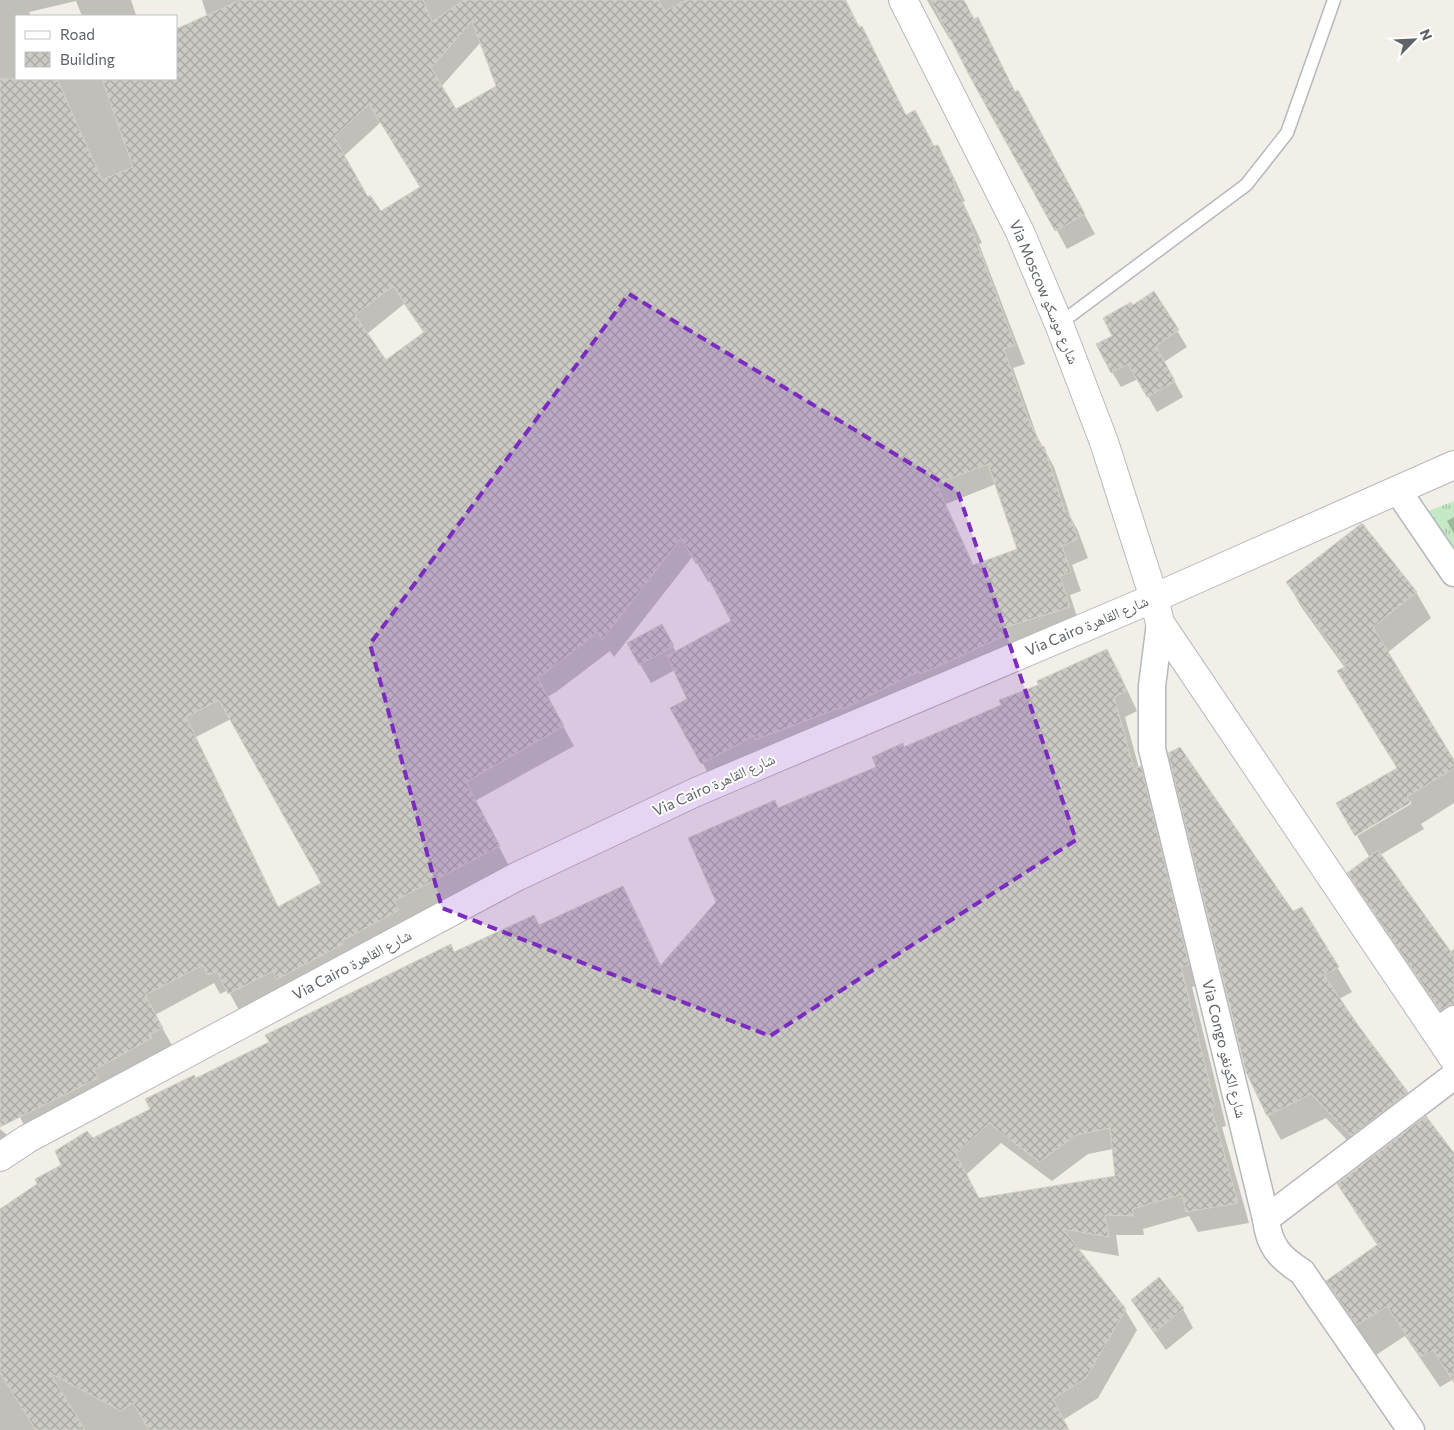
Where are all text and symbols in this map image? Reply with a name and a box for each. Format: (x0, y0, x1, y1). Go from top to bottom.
legend (15, 15, 178, 80)
north arrow (1389, 15, 1439, 65)
text: Road (60, 25, 95, 43)
text: N (1416, 26, 1436, 43)
text: Building (60, 50, 115, 68)
street label: Via Moscow شارع موسكو (1005, 217, 1084, 367)
street label: Via Cairo شارع القاهرة (1022, 591, 1152, 661)
street label: Via Cairo شارع القاهرة (650, 749, 778, 821)
street label: Via Cairo شارع القاهرة (289, 925, 415, 1005)
street label: Via Congo شارع الكونغو (1197, 978, 1251, 1120)

